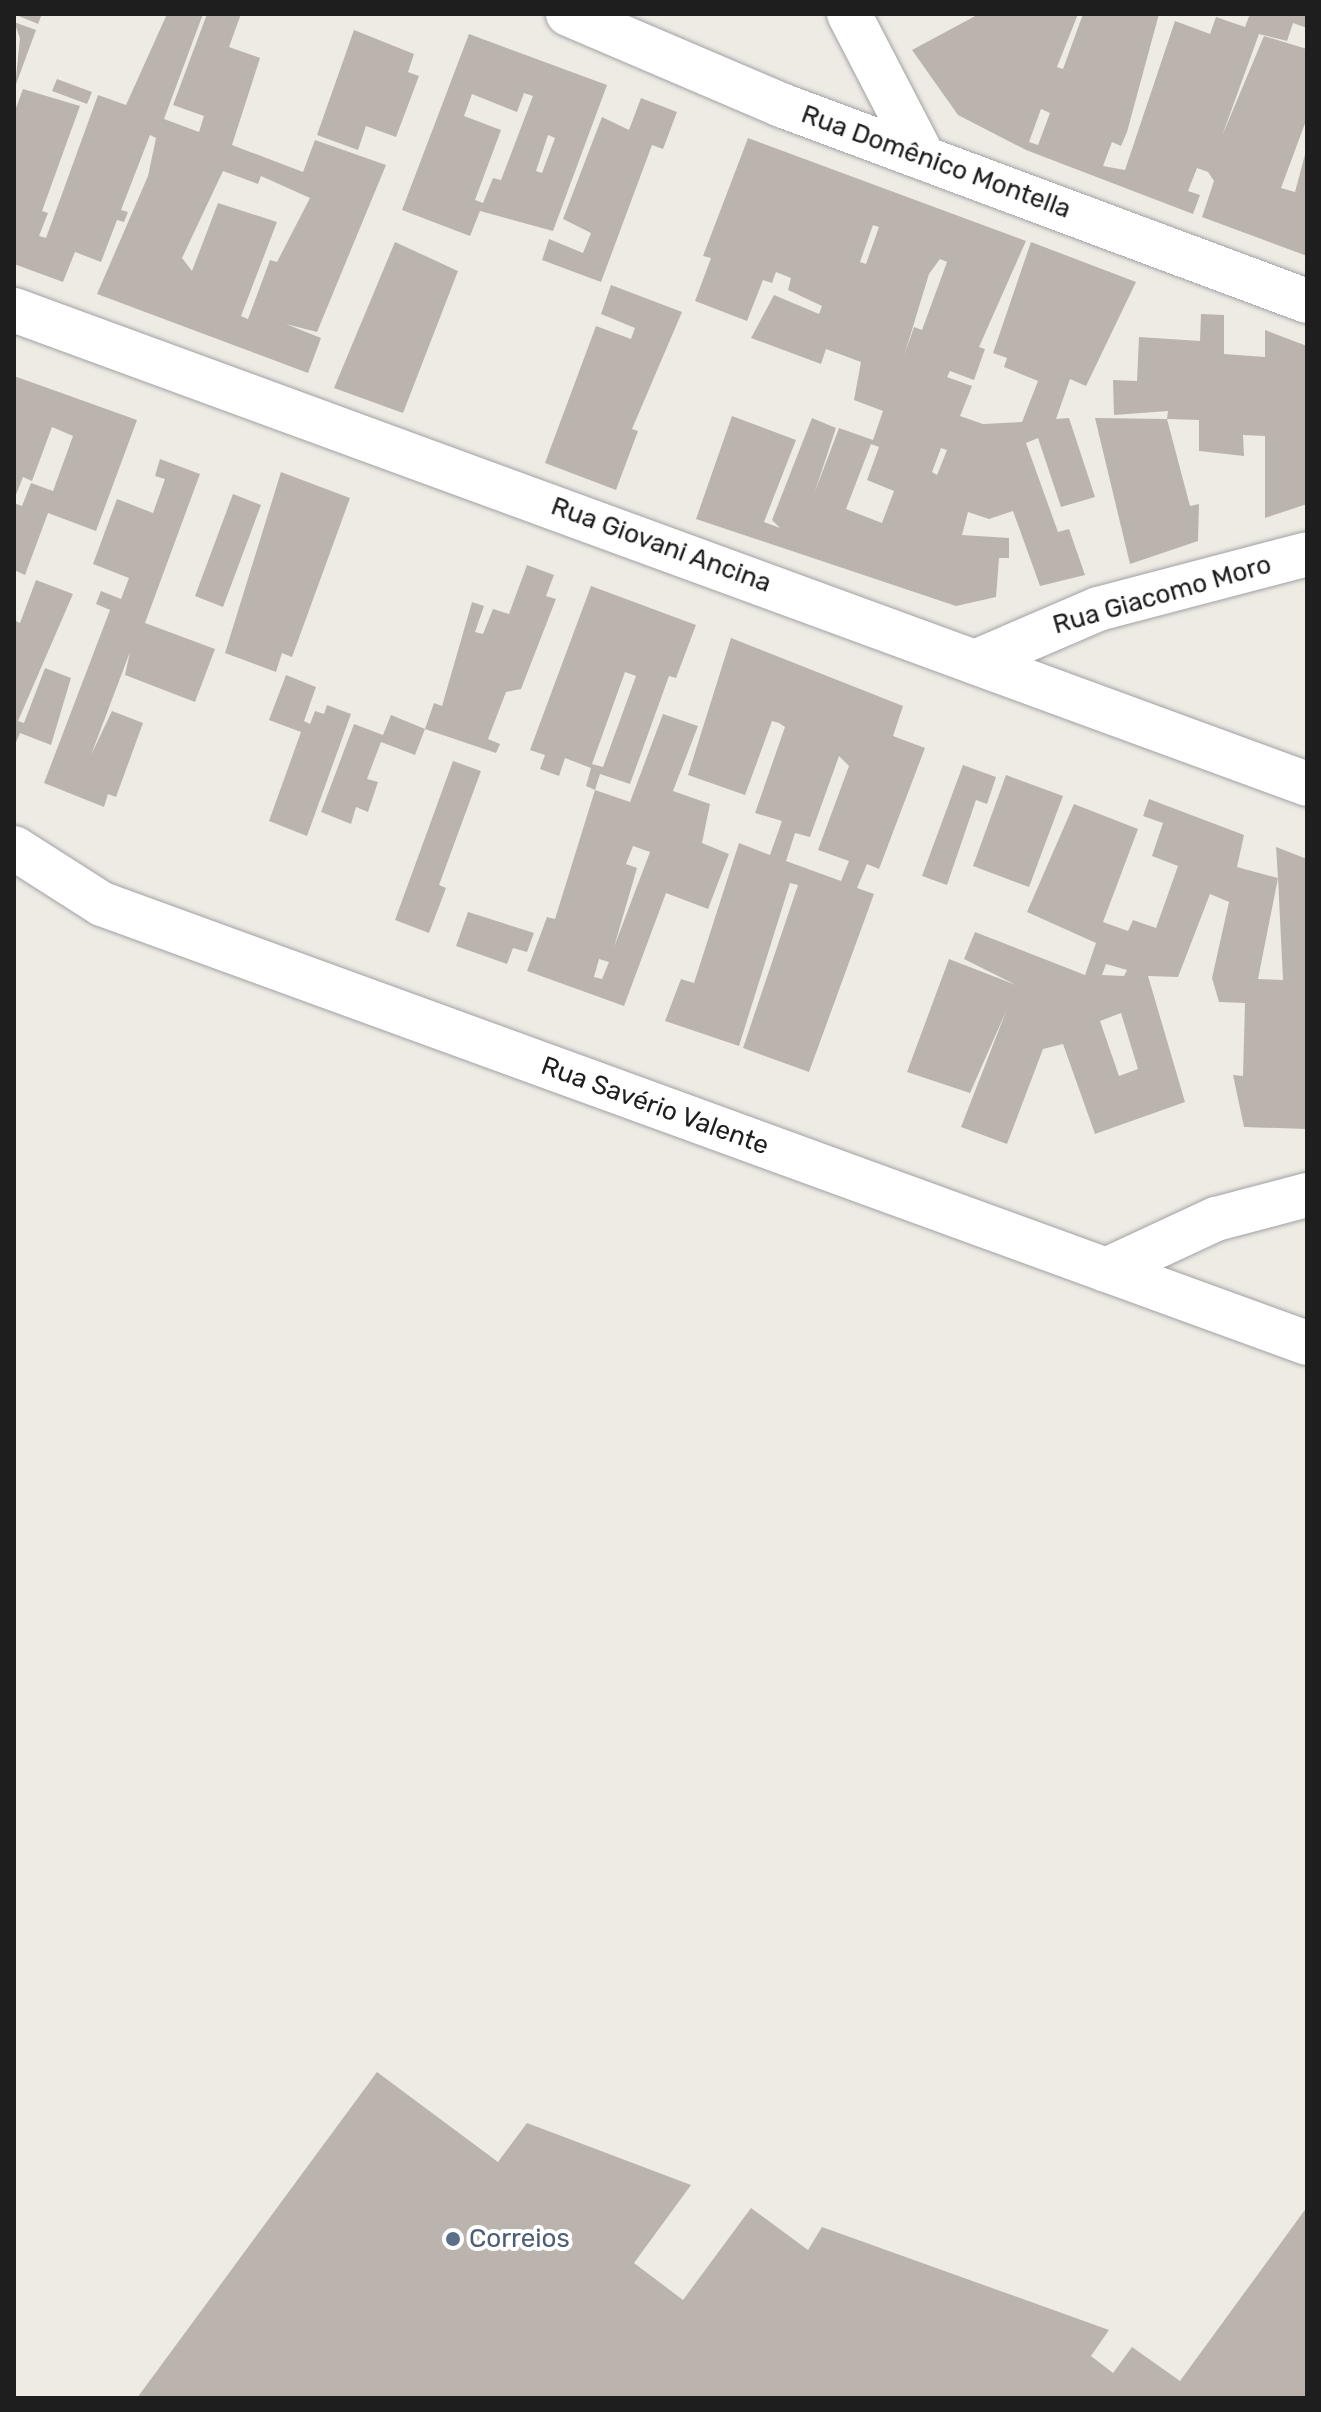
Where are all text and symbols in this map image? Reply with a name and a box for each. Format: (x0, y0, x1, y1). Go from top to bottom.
street label: Rua Domênico Montella (797, 99, 1075, 225)
street label: Rua Giovani Ancina (546, 491, 776, 599)
street label: Rua Giacomo Moro (1049, 549, 1275, 641)
street label: Rua Savério Valente (537, 1050, 773, 1162)
place label: Correios (469, 2223, 570, 2255)
marker: Correios (444, 2230, 462, 2248)

